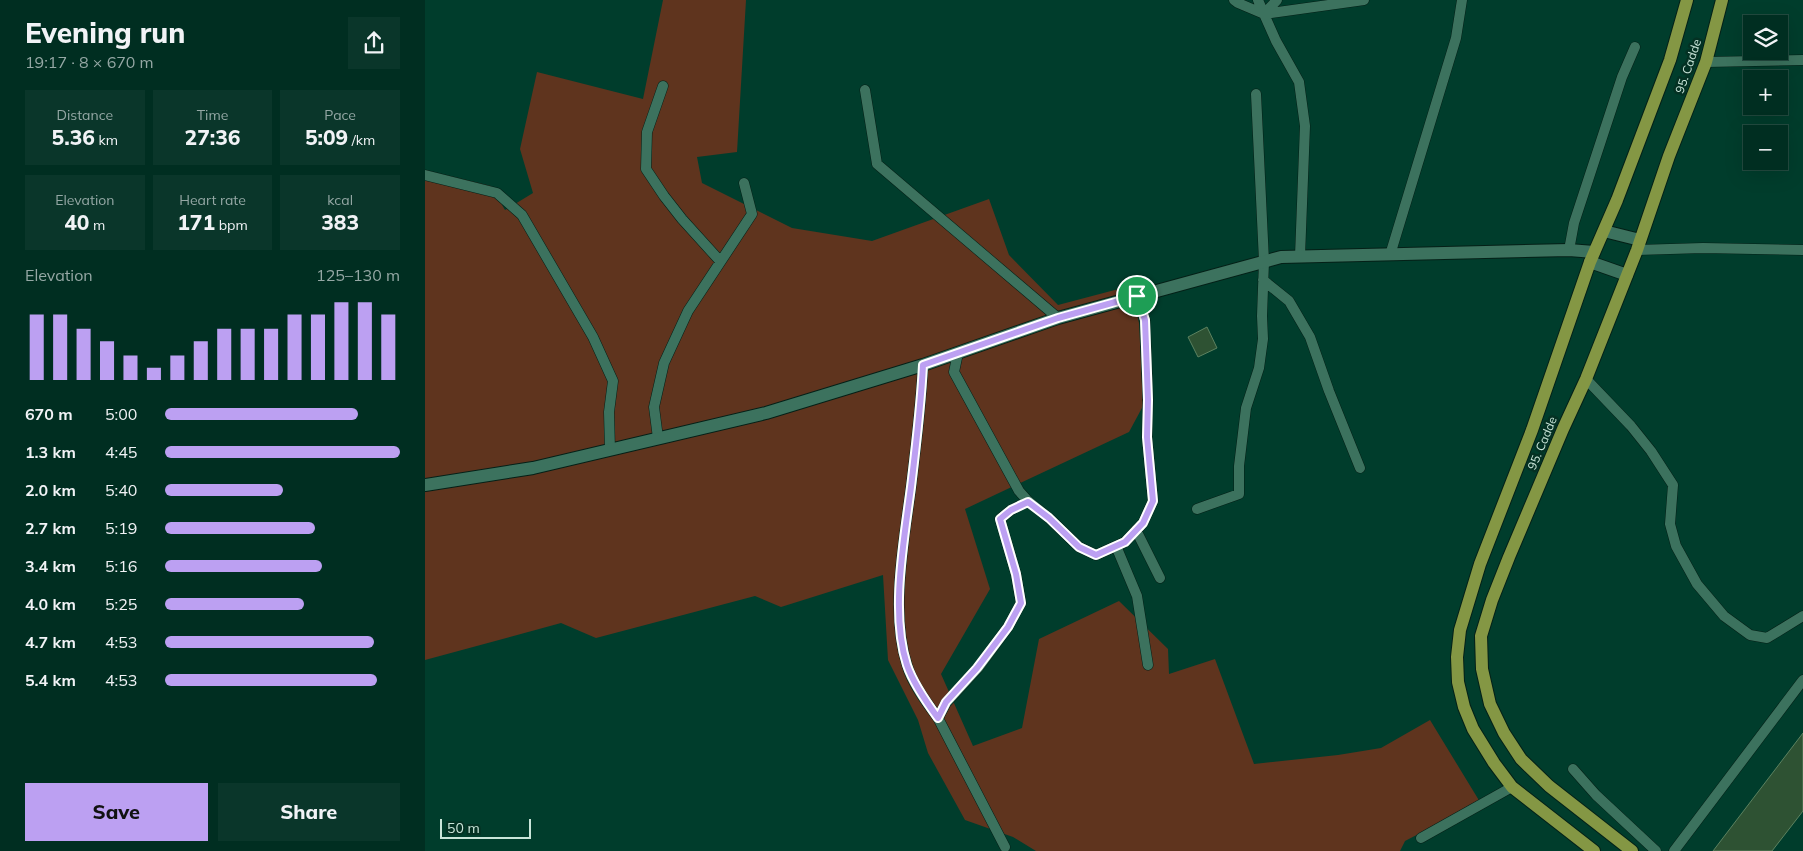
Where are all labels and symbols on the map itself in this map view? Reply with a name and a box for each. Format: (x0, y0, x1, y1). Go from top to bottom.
street label: 95. Cadde (1672, 37, 1704, 95)
pin (1116, 275, 1158, 317)
street label: 95. Cadde (1524, 414, 1560, 472)
scale bar (440, 816, 531, 839)

